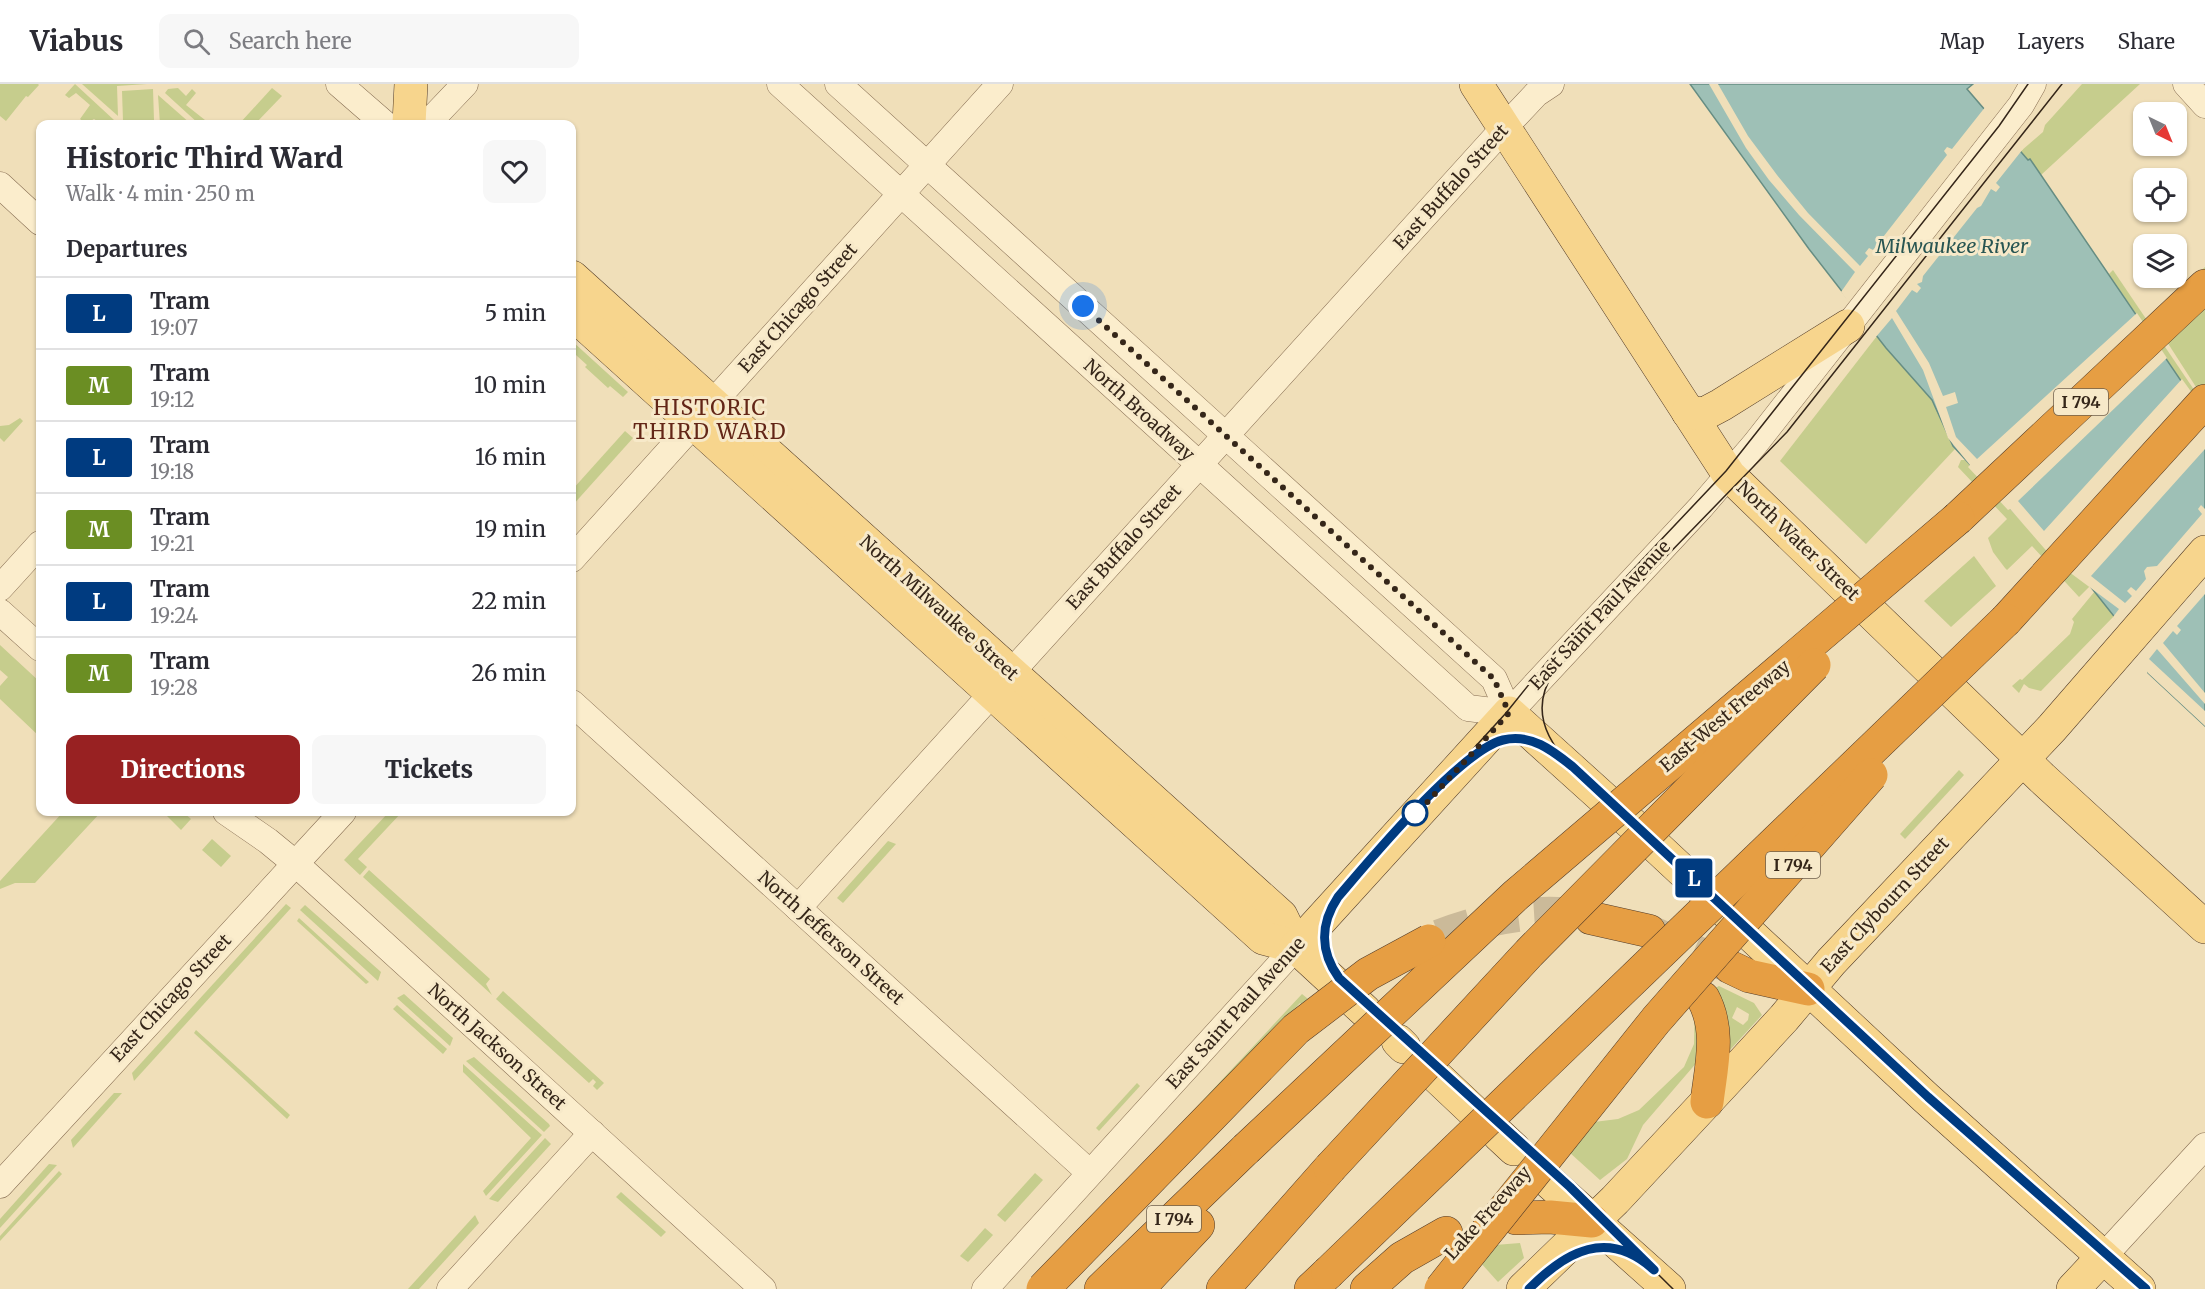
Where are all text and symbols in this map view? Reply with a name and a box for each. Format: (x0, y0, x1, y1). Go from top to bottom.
search box (159, 14, 579, 68)
text: Viabus (30, 23, 123, 59)
icon: search (180, 25, 213, 58)
text: Search here (228, 27, 352, 55)
text: Map (1940, 28, 1985, 55)
text: Layers (2018, 28, 2085, 55)
text: Share (2118, 28, 2175, 55)
north arrow (2133, 102, 2187, 156)
map controls (2133, 102, 2187, 288)
street label: East Buffalo Street (1388, 119, 1513, 254)
text: Historic Third Ward (66, 140, 343, 176)
button: heart (483, 140, 546, 203)
button: locate (2133, 168, 2187, 222)
text: Walk · 4 min · 250 m (66, 181, 255, 206)
water label: Milwaukee River (1875, 233, 2029, 258)
button: layers (2133, 234, 2187, 288)
text: Departures (66, 235, 188, 263)
street label: East Chicago Street (733, 238, 862, 377)
text: Tram (150, 287, 210, 315)
your location (1068, 291, 1098, 321)
text: 5 min (484, 299, 546, 327)
text: L (92, 300, 106, 327)
text: 19:07 (150, 315, 198, 340)
street label: North Broadway (1079, 354, 1200, 466)
text: Tram (150, 359, 210, 387)
text: 10 min (474, 371, 546, 399)
text: M (88, 372, 110, 399)
text: 19:12 (150, 387, 195, 412)
road number: I 794 (2054, 389, 2108, 415)
district label: HISTORIC THIRD WARD (633, 394, 787, 445)
text: Tram (150, 431, 210, 459)
text: 16 min (475, 443, 546, 471)
text: L (92, 444, 106, 471)
text: 19:18 (150, 459, 194, 484)
street label: North Water Street (1732, 476, 1865, 605)
street label: East Buffalo Street (1061, 479, 1186, 614)
text: Tram (150, 503, 210, 531)
text: 19 min (475, 515, 546, 543)
text: M (88, 516, 110, 543)
street label: North Milwaukee Street (855, 530, 1024, 685)
text: 19:21 (150, 531, 195, 556)
street label: East Saint Paul Avenue (1524, 535, 1675, 694)
text: Tram (150, 575, 210, 603)
text: 22 min (472, 587, 546, 615)
text: L (92, 588, 106, 615)
text: 19:24 (150, 603, 198, 628)
text: Tram (150, 647, 210, 675)
street label: East-West Freeway (1655, 654, 1795, 777)
text: 26 min (471, 659, 546, 687)
text: M (88, 660, 110, 687)
text: 19:28 (150, 675, 198, 700)
button: Directions (66, 735, 300, 804)
button: Tickets (312, 735, 546, 804)
unlabelled marker (1402, 800, 1428, 826)
street label: East Clybourn Street (1816, 832, 1954, 978)
road number: I 794 (1766, 852, 1820, 878)
line badge: L (1674, 858, 1714, 898)
text: L (1687, 865, 1701, 892)
street label: North Jefferson Street (753, 866, 909, 1009)
street label: East Chicago Street (105, 929, 236, 1067)
street label: East Saint Paul Avenue (1161, 932, 1310, 1093)
street label: North Jackson Street (423, 978, 571, 1115)
street label: Lake Freeway (1439, 1161, 1536, 1264)
road number: I 794 (1147, 1206, 1201, 1232)

